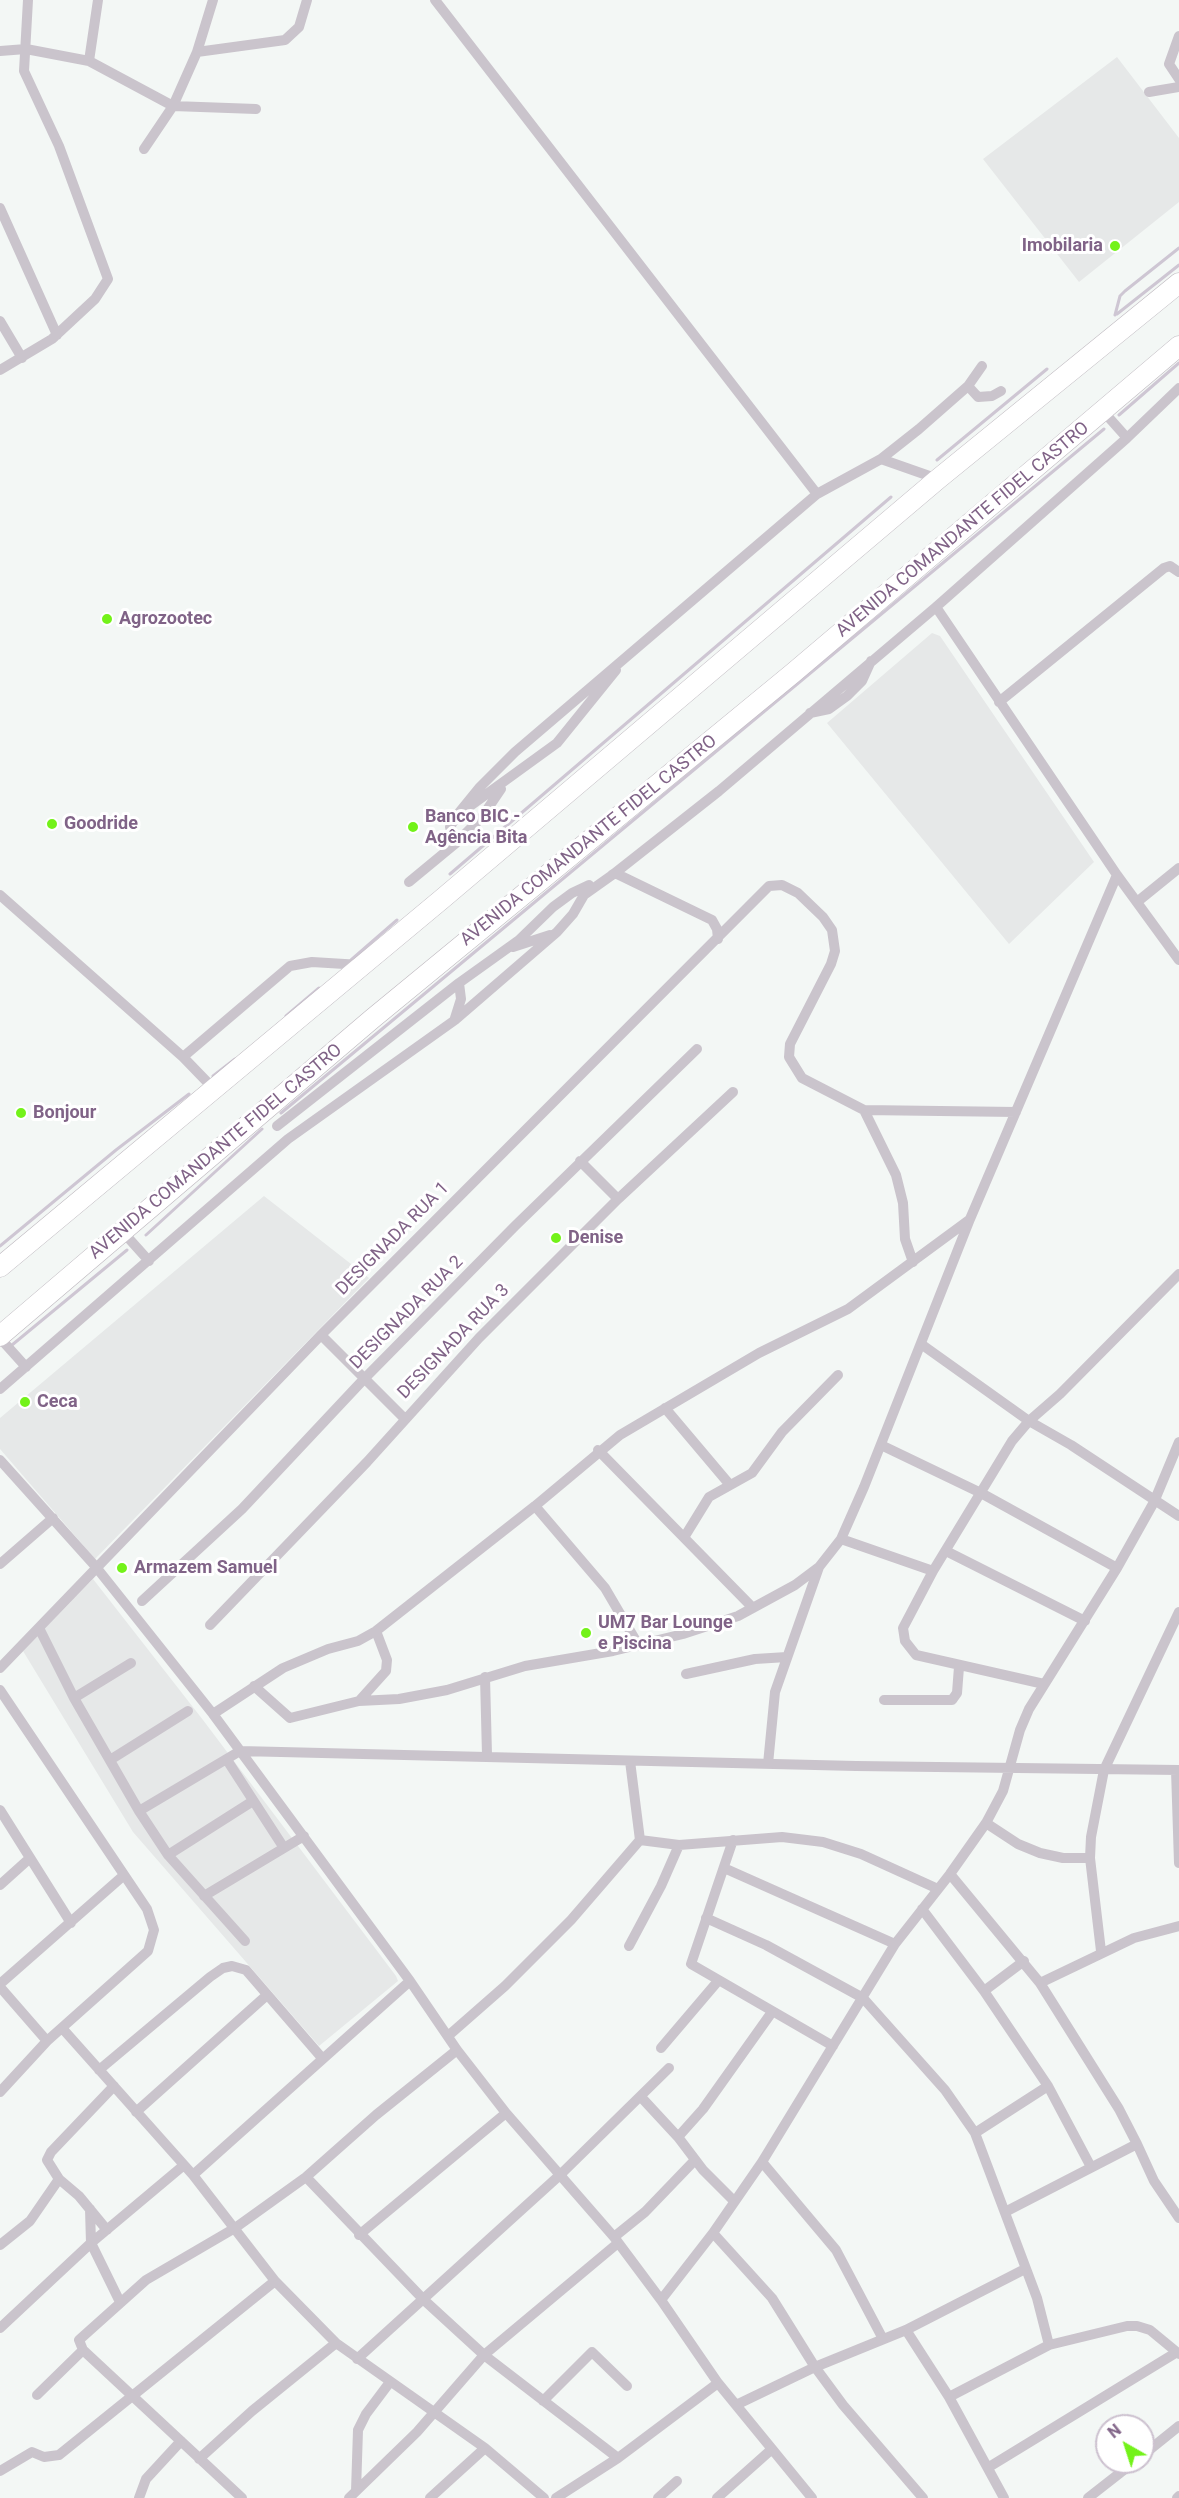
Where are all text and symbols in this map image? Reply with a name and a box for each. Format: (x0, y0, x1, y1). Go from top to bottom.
place label: Imobilaria (1022, 235, 1103, 257)
marker: Imobilaria (1108, 239, 1122, 253)
street label: AVENIDA COMANDANTE FIDEL CASTRO (832, 418, 1094, 642)
place label: Agrozootec (119, 608, 212, 630)
marker: Agrozootec (100, 612, 114, 626)
street label: AVENIDA COMANDANTE FIDEL CASTRO (456, 731, 722, 951)
place label: Banco BIC - Agência Bita (425, 806, 527, 848)
place label: Goodride (64, 813, 138, 835)
marker: Goodride (45, 817, 59, 831)
marker: Banco BIC - Agência Bita (406, 820, 420, 834)
street label: AVENIDA COMANDANTE FIDEL CASTRO (85, 1040, 347, 1264)
place label: Bonjour (33, 1102, 96, 1124)
marker: Bonjour (14, 1106, 28, 1120)
street label: DESIGNADA RUA 1 (332, 1178, 454, 1300)
place label: Denise (568, 1227, 623, 1249)
marker: Denise (549, 1231, 563, 1245)
street label: DESIGNADA RUA 2 (346, 1252, 468, 1374)
street label: DESIGNADA RUA 3 (394, 1280, 514, 1404)
place label: Ceca (37, 1391, 78, 1413)
marker: Ceca (18, 1395, 32, 1409)
place label: Armazem Samuel (134, 1557, 278, 1579)
marker: Armazem Samuel (115, 1561, 129, 1575)
place label: UM7 Bar Lounge e Piscina (598, 1612, 733, 1654)
marker: UM7 Bar Lounge e Piscina (579, 1626, 593, 1640)
north arrow (1095, 2414, 1155, 2474)
text: N (1104, 2420, 1125, 2442)

